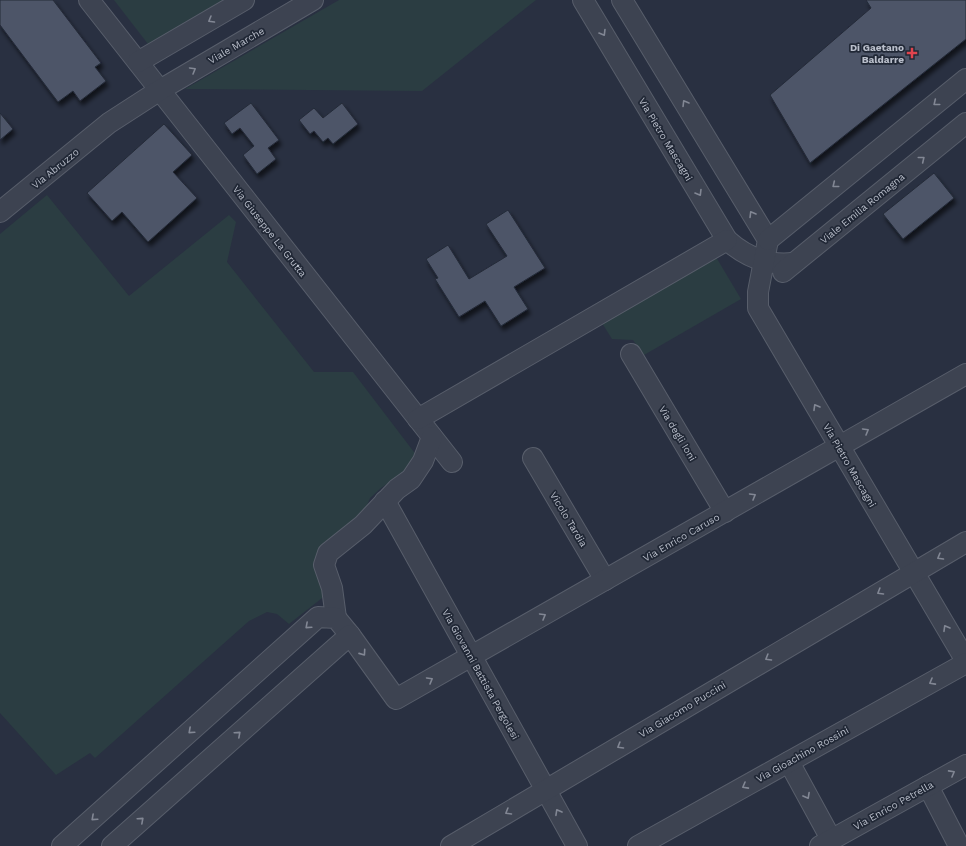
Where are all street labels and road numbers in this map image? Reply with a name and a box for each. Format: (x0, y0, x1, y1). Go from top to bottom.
street label: Viale Marche (206, 25, 266, 66)
street label: Via Pietro Mascagni (636, 96, 695, 183)
street label: Via Abruzzo (30, 146, 81, 191)
street label: Viale Emilia Romagna (818, 171, 907, 246)
street label: Via Giuseppe La Grutta (231, 184, 309, 279)
street label: Via degli Ioni (657, 404, 698, 463)
street label: Via Pietro Mascagni (821, 421, 878, 509)
street label: Vicolo Tardia (548, 490, 589, 549)
street label: Via Enrico Caruso (641, 511, 721, 564)
street label: Via Giovanni Battista Pergolesi (440, 607, 521, 741)
street label: Via Giacomo Puccini (637, 679, 728, 740)
street label: Via Gioachino Rossini (754, 724, 850, 784)
street label: Via Enrico Petrella (851, 779, 935, 832)

